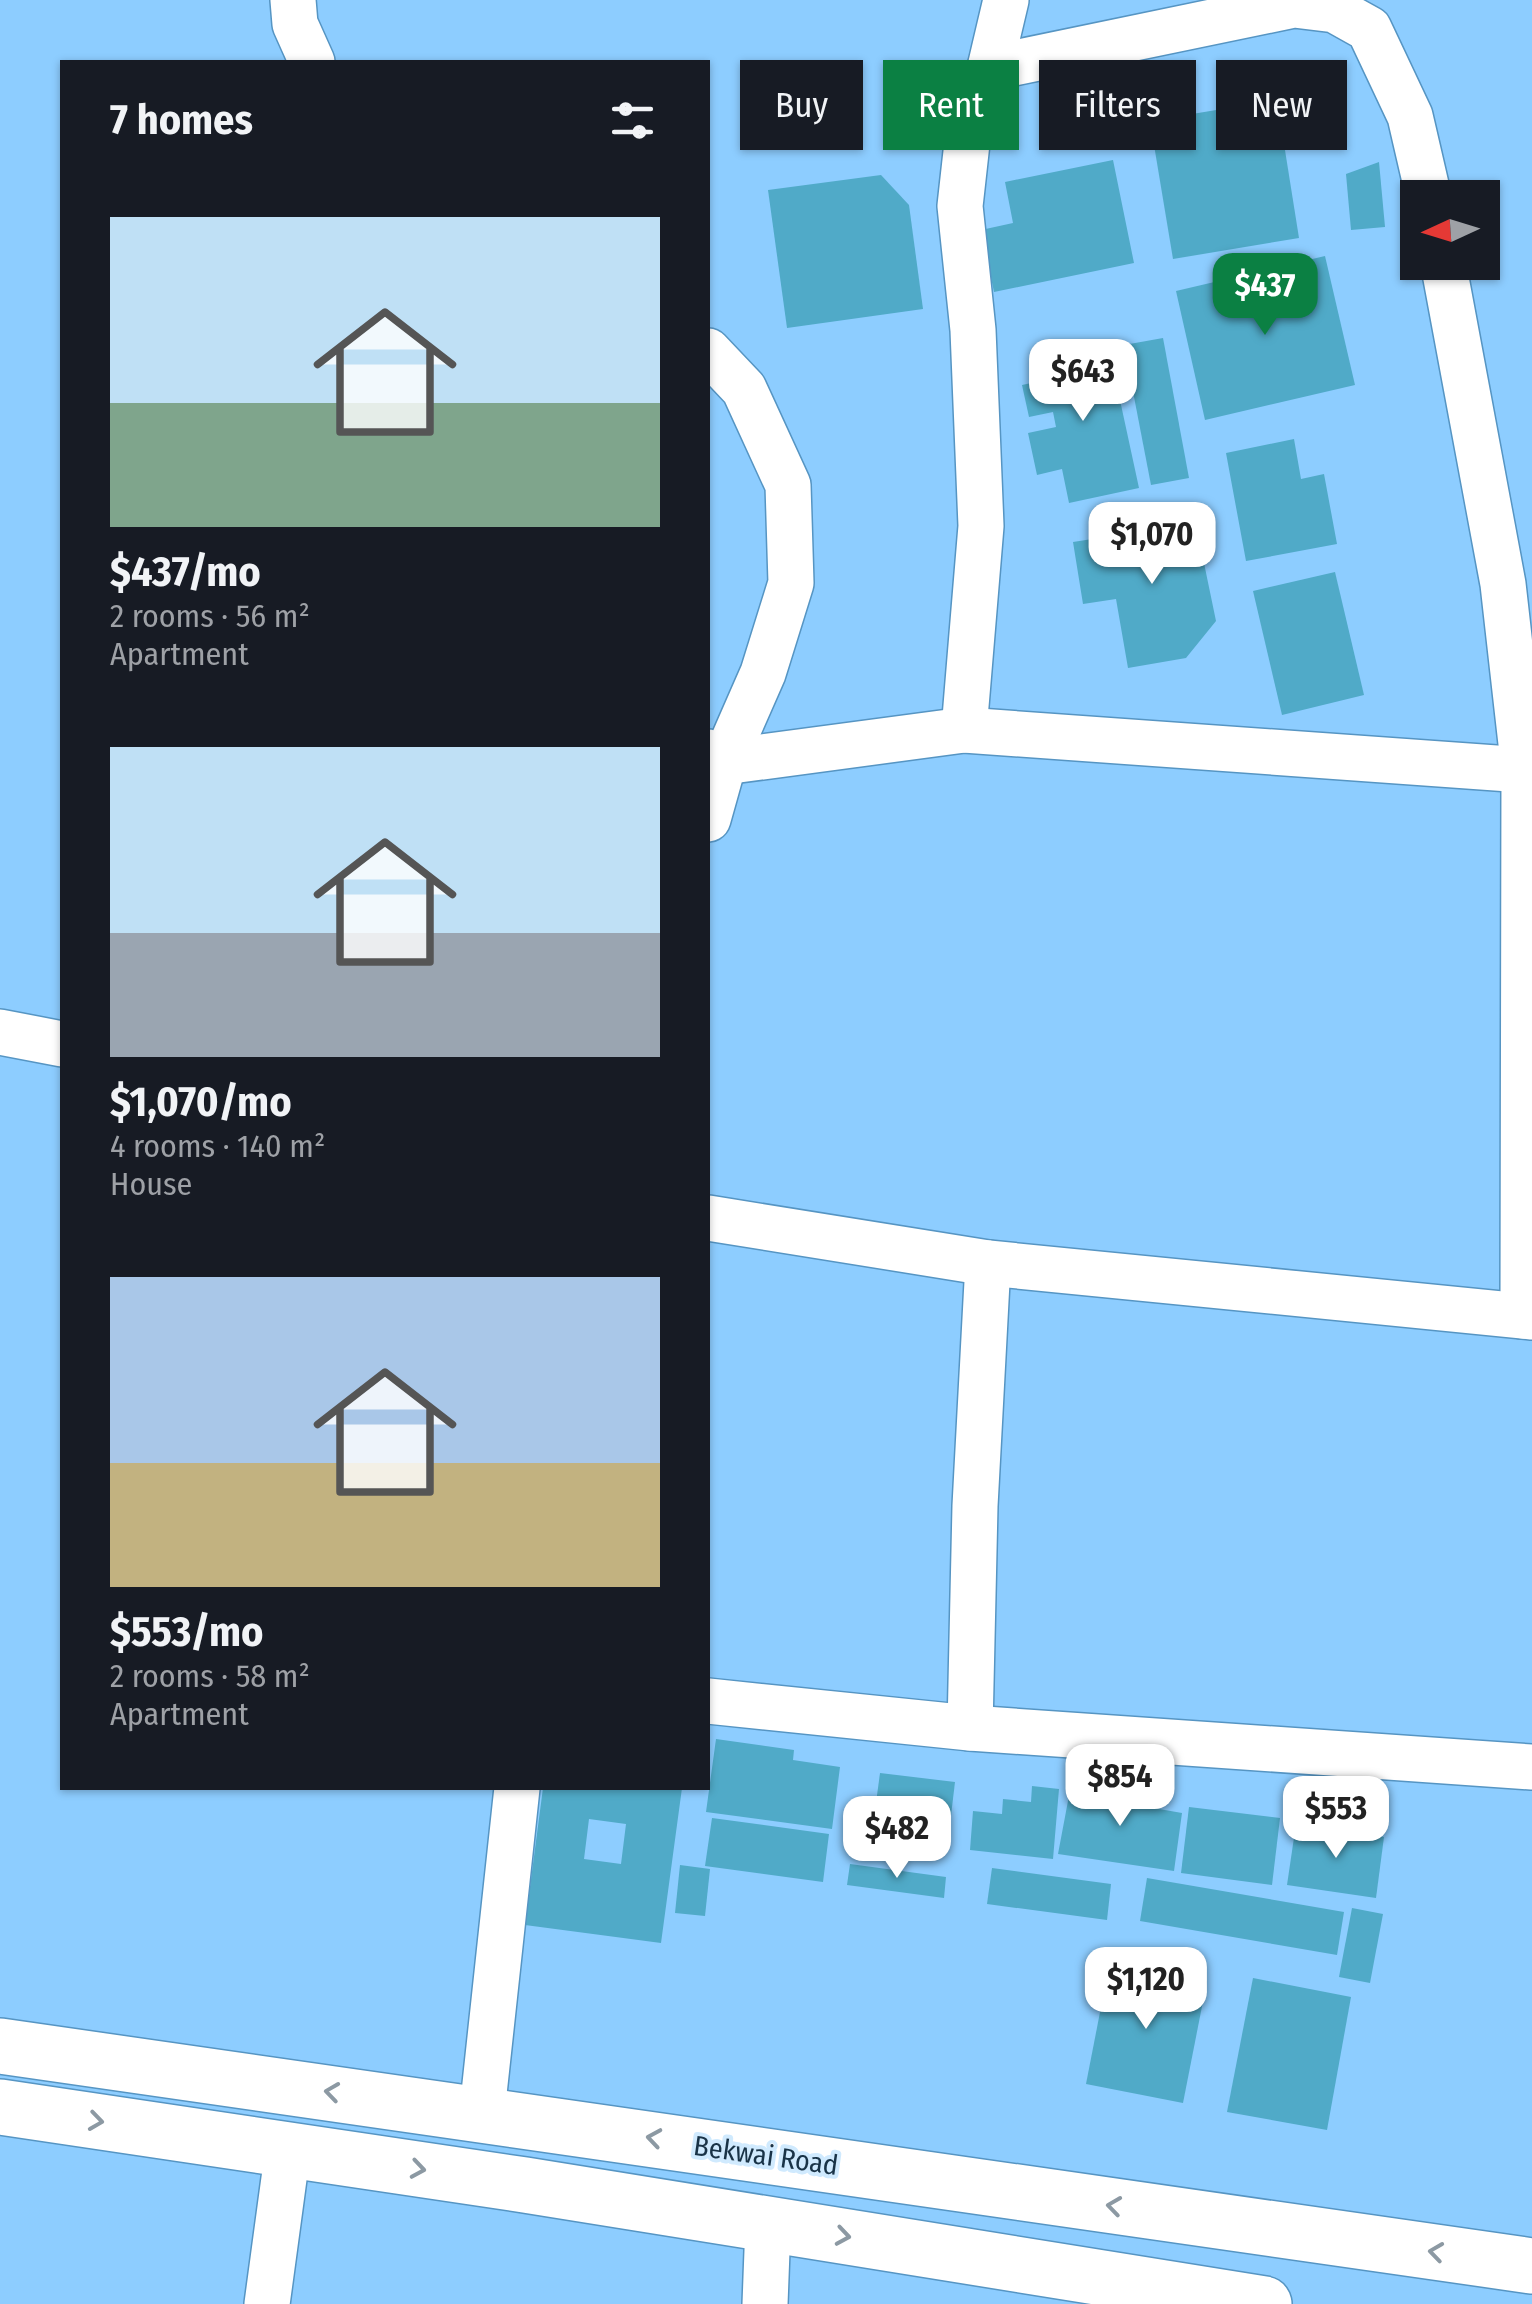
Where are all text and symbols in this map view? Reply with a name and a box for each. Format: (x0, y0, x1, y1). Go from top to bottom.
chip: Buy (740, 60, 863, 150)
chip: Rent (883, 60, 1019, 150)
chip: Filters (1039, 60, 1196, 150)
chip: New (1216, 60, 1347, 150)
icon: filters (605, 93, 660, 148)
text: 7 homes (110, 95, 253, 145)
north arrow (1400, 180, 1500, 280)
map controls (1400, 180, 1500, 280)
pin: $437 (1206, 253, 1324, 338)
text: $437 (1235, 266, 1295, 304)
icon: home (295, 282, 475, 462)
pin: $643 (1024, 339, 1142, 424)
text: $643 (1051, 352, 1115, 390)
pin: $1,070 (1071, 502, 1233, 587)
text: $1,070 (1111, 515, 1193, 553)
text: $437/mo (110, 547, 261, 597)
text: 2 rooms · 56 m² (110, 597, 310, 635)
text: Apartment (110, 635, 249, 673)
icon: home (295, 812, 475, 992)
text: $1,070/mo (110, 1077, 292, 1127)
text: 4 rooms · 140 m² (110, 1127, 325, 1165)
text: House (110, 1165, 192, 1203)
icon: home (295, 1342, 475, 1522)
text: $553/mo (110, 1607, 263, 1657)
text: 2 rooms · 58 m² (110, 1657, 310, 1695)
text: Apartment (110, 1695, 249, 1733)
pin: $854 (1061, 1744, 1179, 1829)
text: $854 (1088, 1757, 1153, 1795)
pin: $553 (1277, 1776, 1395, 1861)
text: $553 (1305, 1789, 1367, 1827)
pin: $482 (838, 1796, 956, 1881)
text: $482 (865, 1809, 929, 1847)
pin: $1,120 (1065, 1947, 1227, 2032)
text: $1,120 (1107, 1960, 1185, 1998)
one-way arrow (324, 2083, 340, 2104)
one-way arrow (88, 2110, 105, 2131)
one-way arrow (645, 2129, 662, 2150)
street label: Bekwai Road (692, 2129, 840, 2182)
one-way arrow (410, 2157, 426, 2178)
one-way arrow (1106, 2196, 1122, 2217)
one-way arrow (834, 2225, 851, 2246)
one-way arrow (1427, 2243, 1444, 2264)

